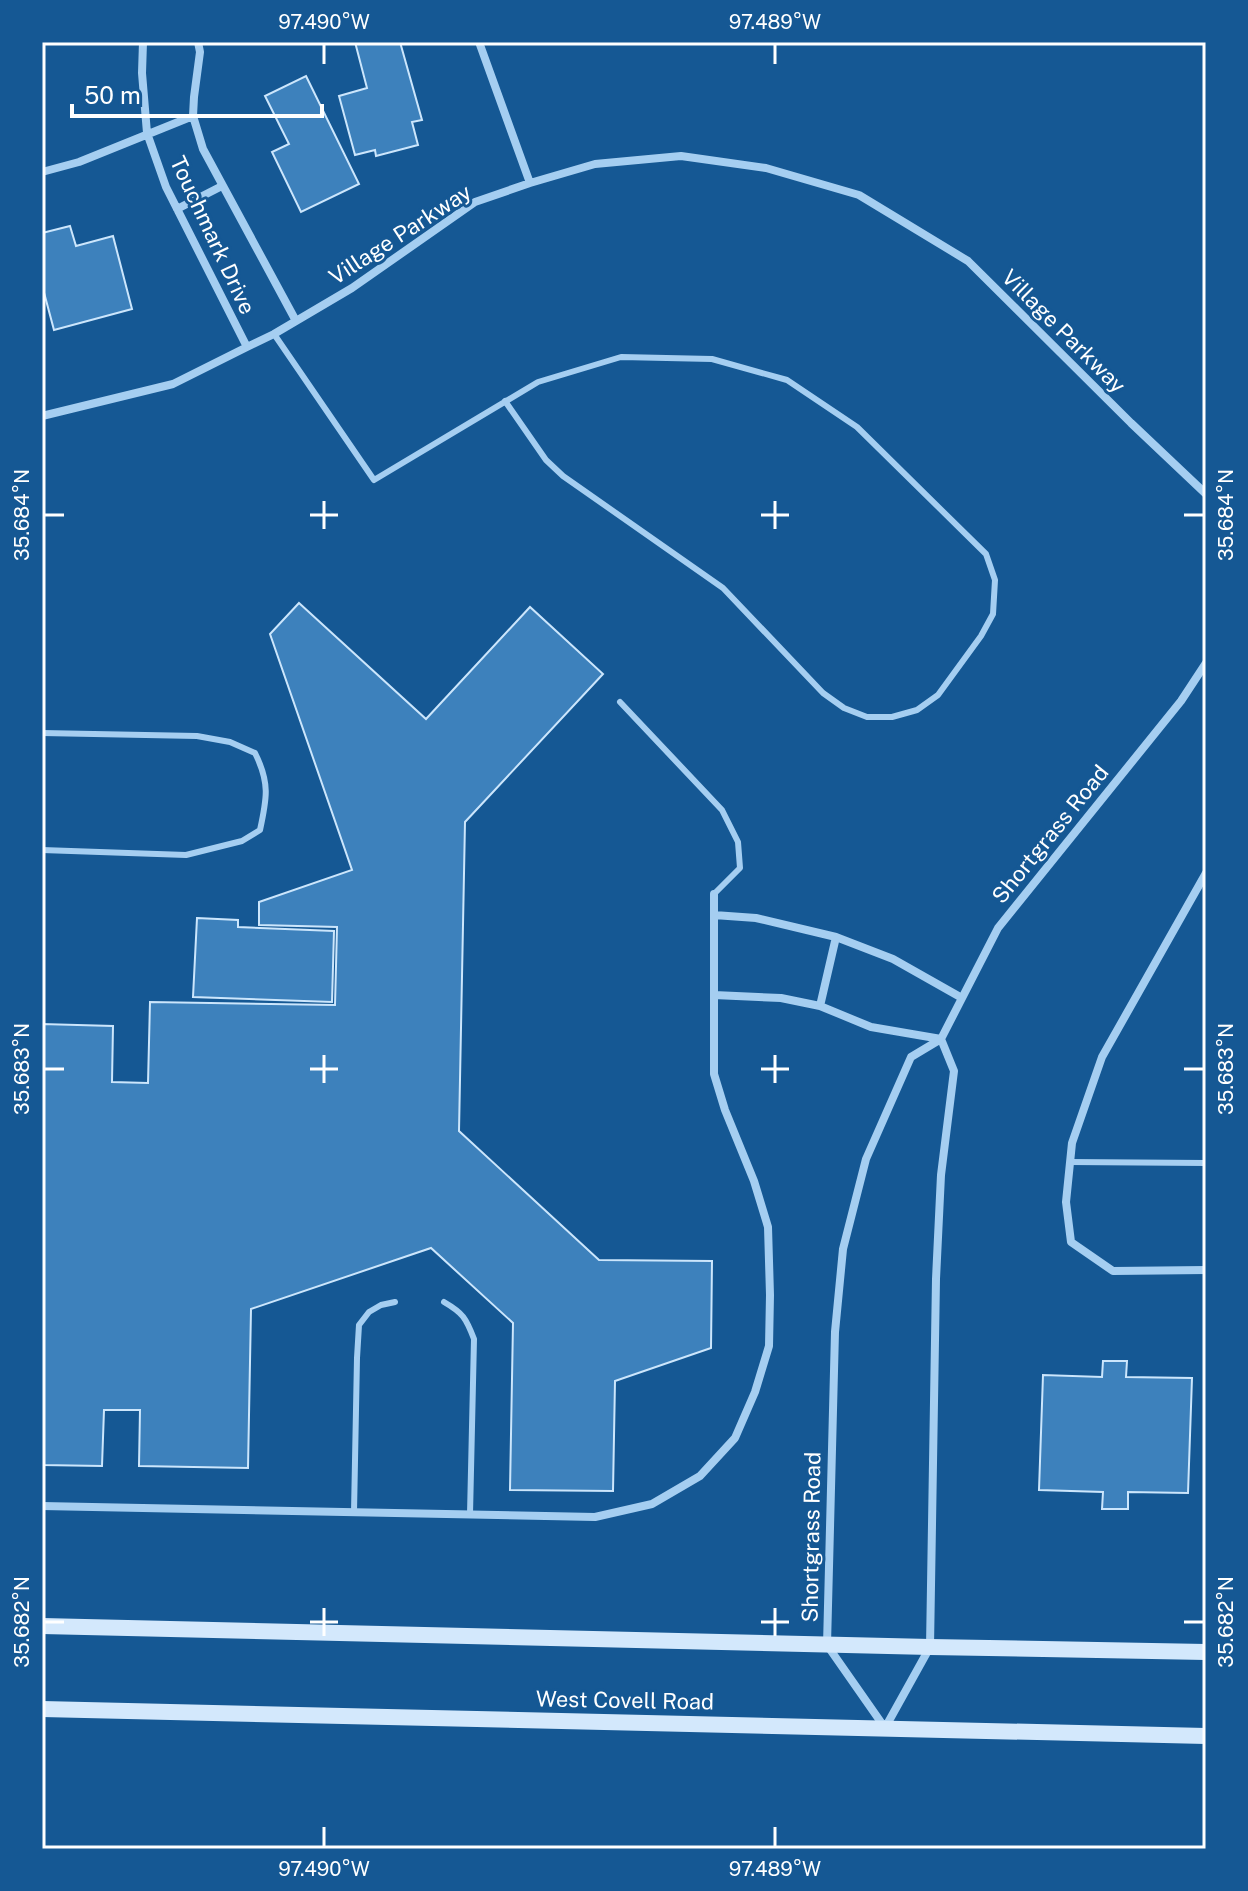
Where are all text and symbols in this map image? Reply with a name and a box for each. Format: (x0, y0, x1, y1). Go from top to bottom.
text: 97.490°W (278, 10, 370, 34)
text: 97.489°W (729, 10, 821, 34)
scale bar (72, 68, 322, 118)
text: 50 m (84, 81, 141, 109)
street label: Touchmark Drive (165, 152, 261, 318)
street label: Village Parkway (324, 178, 476, 290)
street label: Village Parkway (997, 264, 1131, 398)
text: 35.684°N (10, 469, 34, 561)
text: 35.684°N (1214, 469, 1238, 561)
street label: Shortgrass Road (986, 760, 1114, 908)
text: 35.683°N (10, 1023, 34, 1115)
text: 35.683°N (1214, 1023, 1238, 1115)
street label: Shortgrass Road (797, 1452, 825, 1622)
text: 35.682°N (10, 1576, 34, 1668)
text: 35.682°N (1214, 1576, 1238, 1668)
street label: West Covell Road (536, 1685, 714, 1715)
text: 97.490°W (278, 1857, 370, 1881)
text: 97.489°W (729, 1857, 821, 1881)

